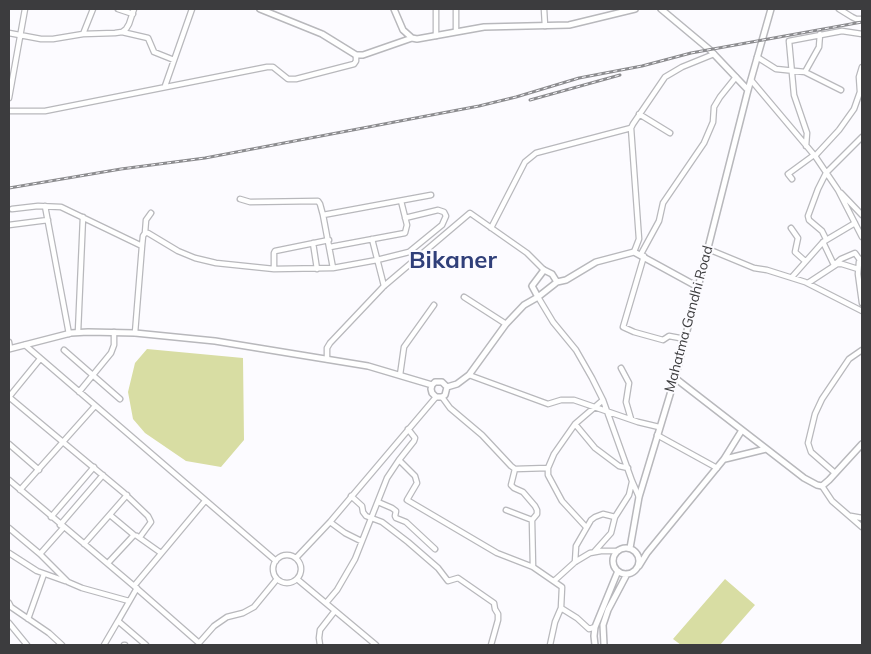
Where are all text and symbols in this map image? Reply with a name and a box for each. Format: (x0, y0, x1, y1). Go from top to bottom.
street label: Mahatma Gandhi Road (661, 244, 717, 394)
district label: Bikaner (409, 247, 497, 275)

